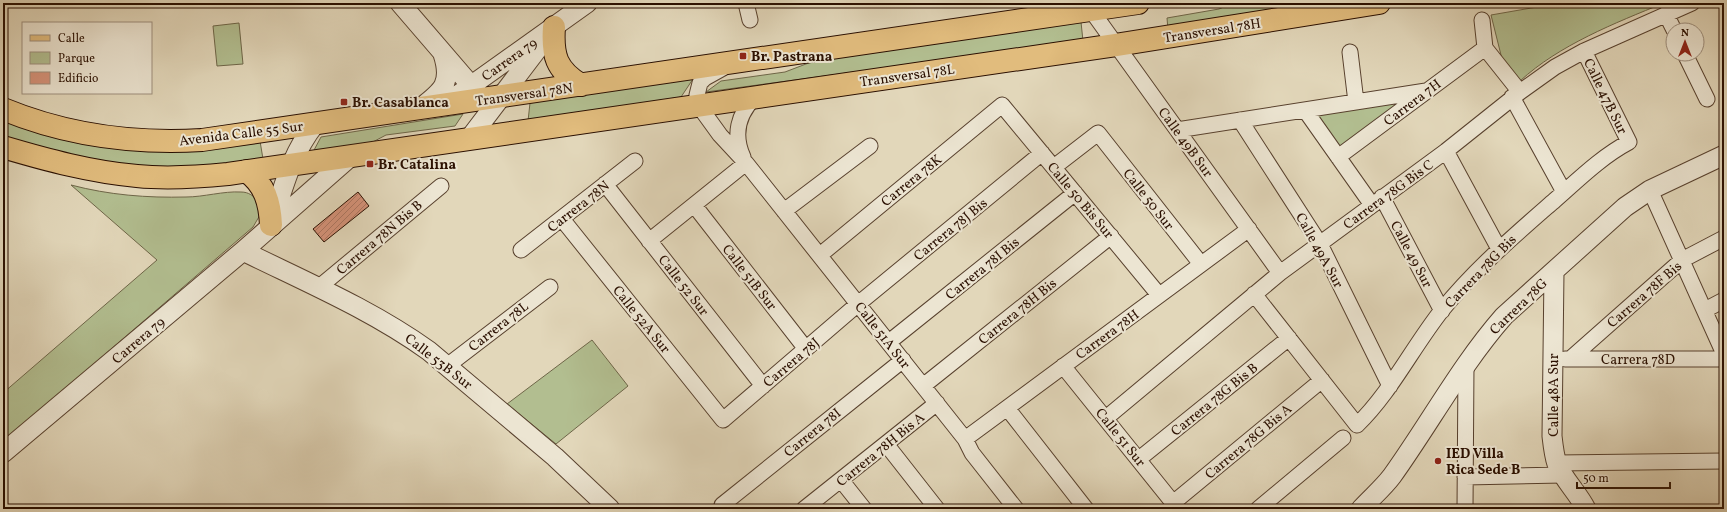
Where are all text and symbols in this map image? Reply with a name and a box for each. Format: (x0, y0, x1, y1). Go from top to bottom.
street label: Transversal 78H (1162, 14, 1262, 49)
legend (22, 22, 152, 94)
north arrow (1665, 22, 1705, 62)
text: N (1681, 26, 1689, 41)
text: Calle (58, 31, 85, 47)
street label: Carrera 79 (478, 34, 542, 86)
place label: Br. Pastrana (751, 48, 833, 67)
text: Parque (58, 51, 95, 67)
marker: Br. Pastrana (738, 51, 748, 61)
street label: Calle 47B Sur (1578, 56, 1631, 138)
street label: Transversal 78L (859, 60, 956, 93)
text: Edificio (58, 71, 98, 87)
street label: Carrera 7H (1380, 75, 1446, 131)
street label: Transversal 78N (474, 79, 574, 112)
place label: Br. Casablanca (352, 94, 449, 113)
marker: Br. Casablanca (339, 97, 349, 107)
street label: Calle 49B Sur (1153, 104, 1217, 182)
street label: Avenida Calle 55 Sur (178, 117, 304, 152)
street label: Carrera 78K (878, 150, 947, 212)
place label: Br. Catalina (378, 156, 456, 175)
street label: Carrera 78G Bis C (1340, 156, 1438, 234)
marker: Br. Catalina (365, 159, 375, 169)
street label: Calle 50 Bis Sur (1042, 159, 1118, 243)
street label: Calle 50 Sur (1118, 165, 1178, 235)
street label: Carrera 78N (544, 177, 614, 237)
street label: Carrera 78J Bis (910, 194, 992, 266)
street label: Carrera 78N Bis B (333, 196, 427, 280)
street label: Calle 49A Sur (1290, 210, 1347, 292)
street label: Calle 49 Sur (1385, 218, 1436, 292)
street label: Carrera 78G Bis (1441, 231, 1519, 311)
street label: Carrera 78I Bis (942, 233, 1024, 305)
street label: Calle 51B Sur (717, 241, 781, 315)
street label: Calle 52 Sur (653, 252, 713, 320)
street label: Carrera 78F Bis (1604, 257, 1686, 333)
street label: Carrera 78G (1486, 274, 1550, 338)
street label: Carrera 78H Bis (975, 275, 1061, 350)
street label: Calle 52A Sur (608, 282, 674, 358)
street label: Carrera 78L (465, 298, 533, 357)
street label: Calle 51A Sur (850, 298, 914, 373)
street label: Carrera 78H (1072, 306, 1143, 365)
street label: Carrera 79 (108, 313, 170, 369)
street label: Calle 53B Sur (400, 330, 476, 395)
street label: Carrera 78J (760, 334, 824, 392)
street label: Carrera 78D (1601, 351, 1675, 370)
street label: Calle 48A Sur (1545, 353, 1564, 437)
street label: Carrera 78G Bis B (1167, 359, 1263, 441)
street label: Carrera 78G Bis A (1201, 400, 1297, 484)
street label: Carrera 78I (780, 404, 846, 462)
street label: Calle 51 Sur (1090, 405, 1149, 471)
street label: Carrera 78H Bis A (833, 409, 929, 492)
place label: IED Villa Rica Sede B (1446, 445, 1520, 480)
marker: IED Villa Rica Sede B (1433, 456, 1443, 466)
scale bar (1577, 464, 1670, 490)
text: 50 m (1583, 471, 1609, 487)

